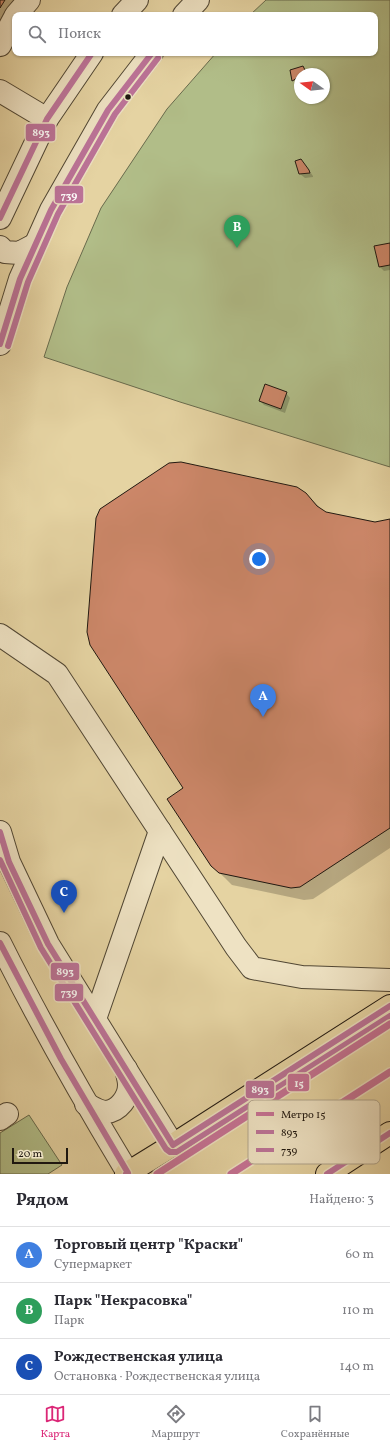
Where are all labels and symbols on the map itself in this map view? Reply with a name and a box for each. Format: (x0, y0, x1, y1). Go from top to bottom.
north arrow (294, 68, 330, 104)
unlabelled marker (123, 92, 133, 102)
line badge: 893 (25, 123, 56, 142)
text: 893 (32, 126, 50, 141)
line badge: 739 (54, 185, 84, 204)
text: 739 (61, 189, 77, 204)
pin: B (224, 215, 250, 248)
your location (249, 549, 269, 569)
pin: A (250, 684, 276, 717)
pin: C (51, 880, 77, 913)
line badge: 893 (50, 962, 80, 981)
text: 893 (56, 965, 74, 980)
line badge: 739 (54, 983, 84, 1002)
text: 739 (61, 986, 77, 1001)
line badge: 15 (287, 1073, 310, 1092)
text: 15 (294, 1077, 304, 1092)
line badge: 893 (245, 1080, 275, 1099)
text: 893 (251, 1083, 269, 1098)
legend (248, 1100, 380, 1164)
text: Метро 15 (281, 1108, 326, 1123)
text: 893 (281, 1126, 298, 1141)
text: 739 (281, 1144, 297, 1159)
scale bar (12, 1146, 68, 1165)

